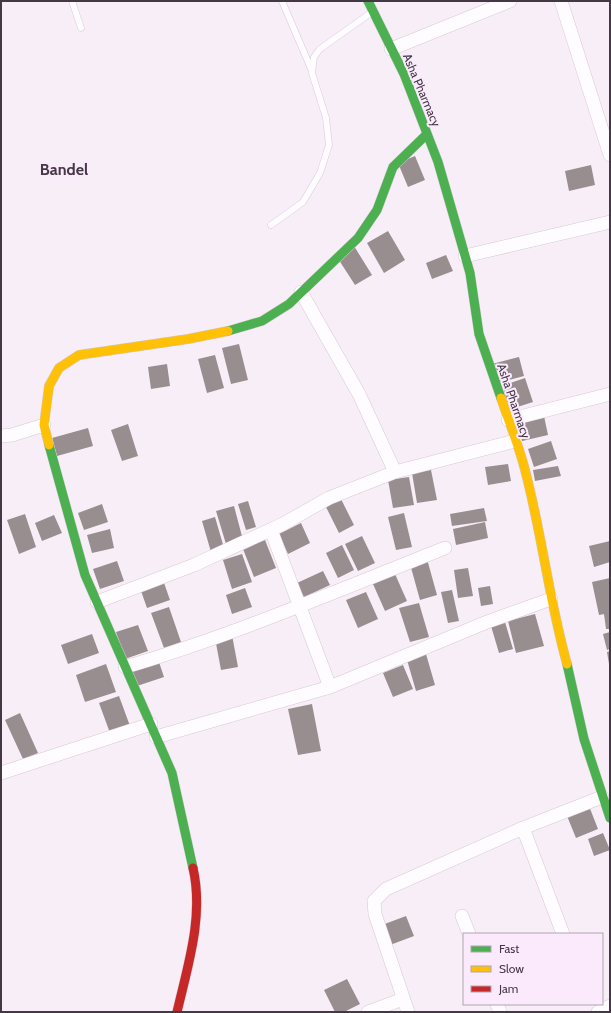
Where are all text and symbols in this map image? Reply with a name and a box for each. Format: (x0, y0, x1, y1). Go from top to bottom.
street label: Asha Pharmacy (400, 51, 444, 129)
district label: Bandel (40, 160, 88, 179)
street label: Asha Pharmacy (494, 362, 534, 440)
legend (463, 933, 603, 1005)
text: Fast (499, 941, 519, 956)
text: Slow (499, 961, 524, 976)
text: Jam (498, 981, 518, 996)

